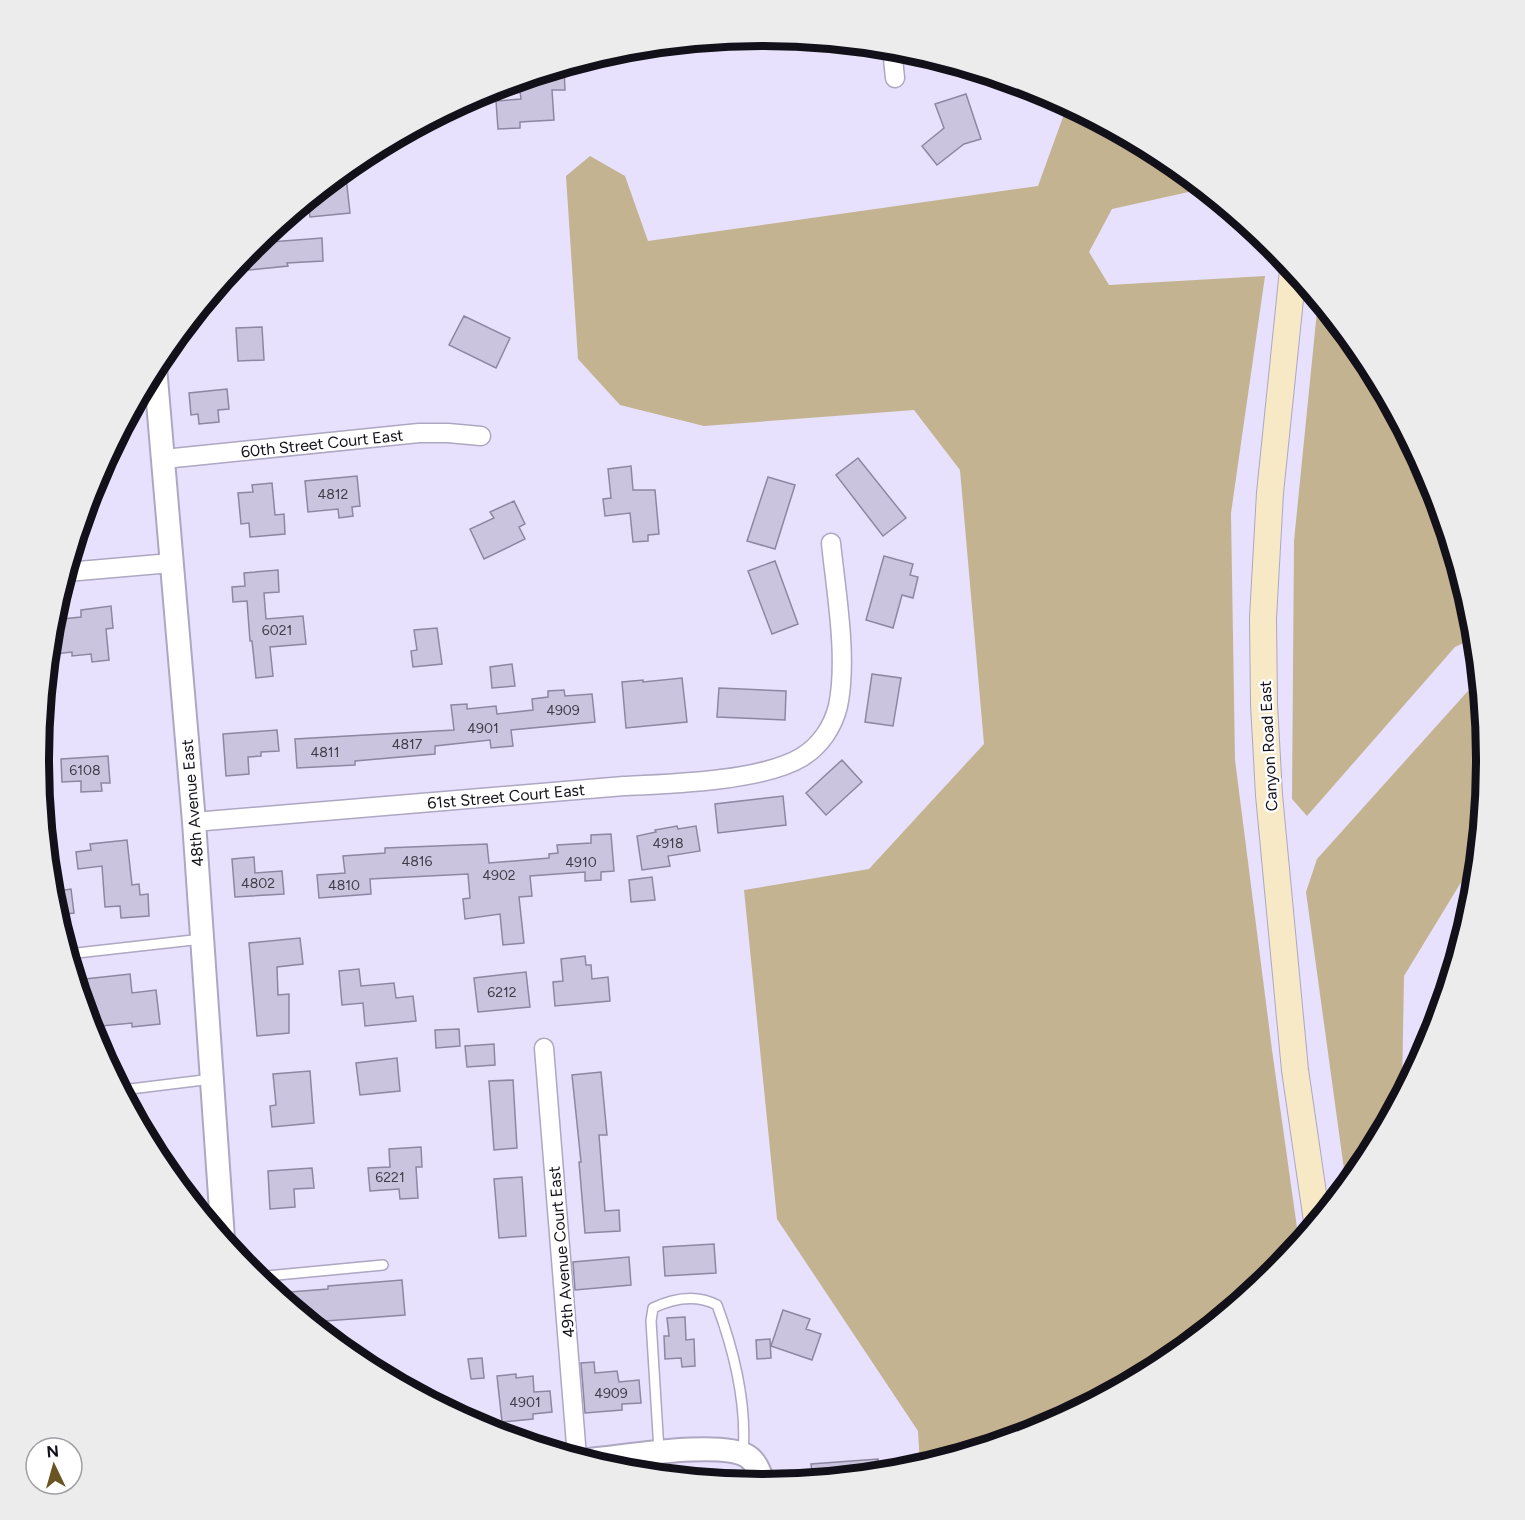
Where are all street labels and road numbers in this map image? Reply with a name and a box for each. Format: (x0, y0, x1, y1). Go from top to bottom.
street label: 60th Street Court East (240, 426, 404, 461)
street label: Canyon Road East (1256, 680, 1281, 812)
street label: 48th Avenue East (177, 738, 208, 867)
street label: 61st Street Court East (426, 780, 586, 813)
street label: 49th Avenue Court East (545, 1165, 578, 1339)

